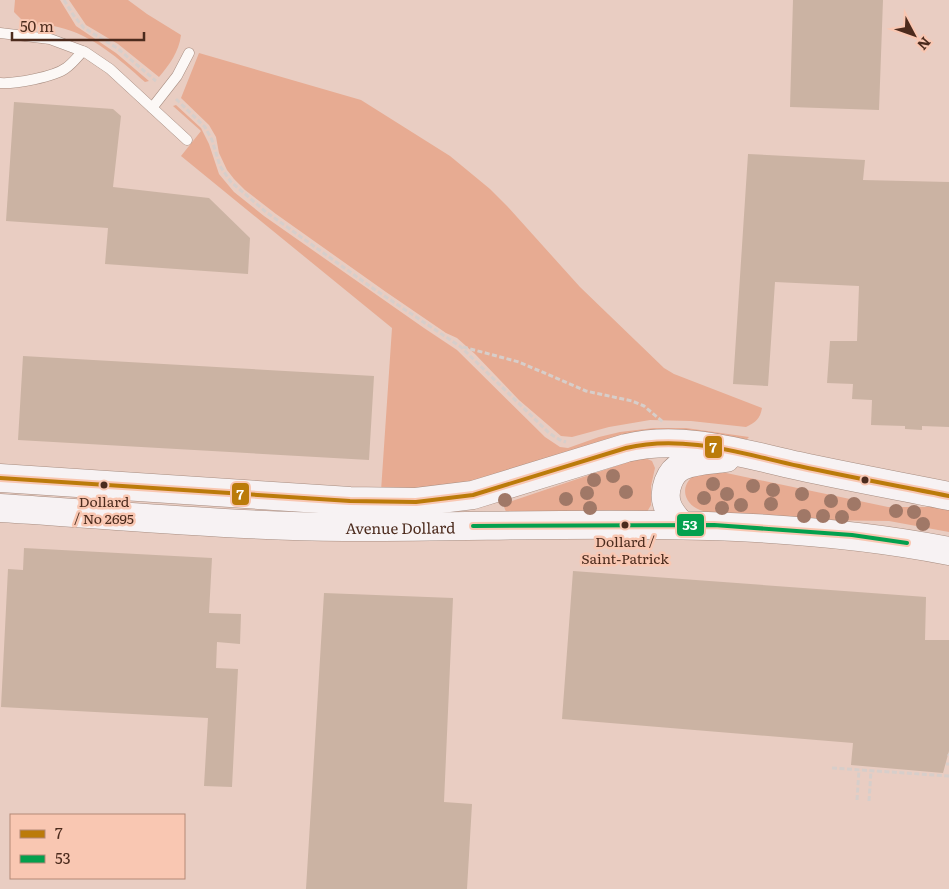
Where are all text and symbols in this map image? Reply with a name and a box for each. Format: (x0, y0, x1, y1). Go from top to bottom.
scale bar (12, 10, 145, 42)
north arrow (889, 10, 939, 60)
text: 50 m (20, 14, 54, 37)
text: N (913, 33, 936, 55)
line badge: 7 (704, 435, 723, 459)
text: 7 (709, 436, 717, 456)
unlabelled marker (860, 475, 870, 485)
marker: Dollard / No 2695 (99, 480, 109, 490)
line badge: 7 (231, 482, 250, 506)
text: 7 (236, 483, 244, 503)
place label: Dollard / No 2695 (74, 491, 134, 528)
line badge: 53 (676, 513, 705, 537)
text: 53 (682, 514, 698, 534)
street label: Avenue Dollard (345, 515, 456, 539)
marker: Dollard / Saint-Patrick (620, 520, 630, 530)
place label: Dollard / Saint-Patrick (581, 531, 669, 568)
legend (10, 814, 185, 879)
text: 7 (55, 821, 63, 844)
text: 53 (55, 846, 71, 869)

